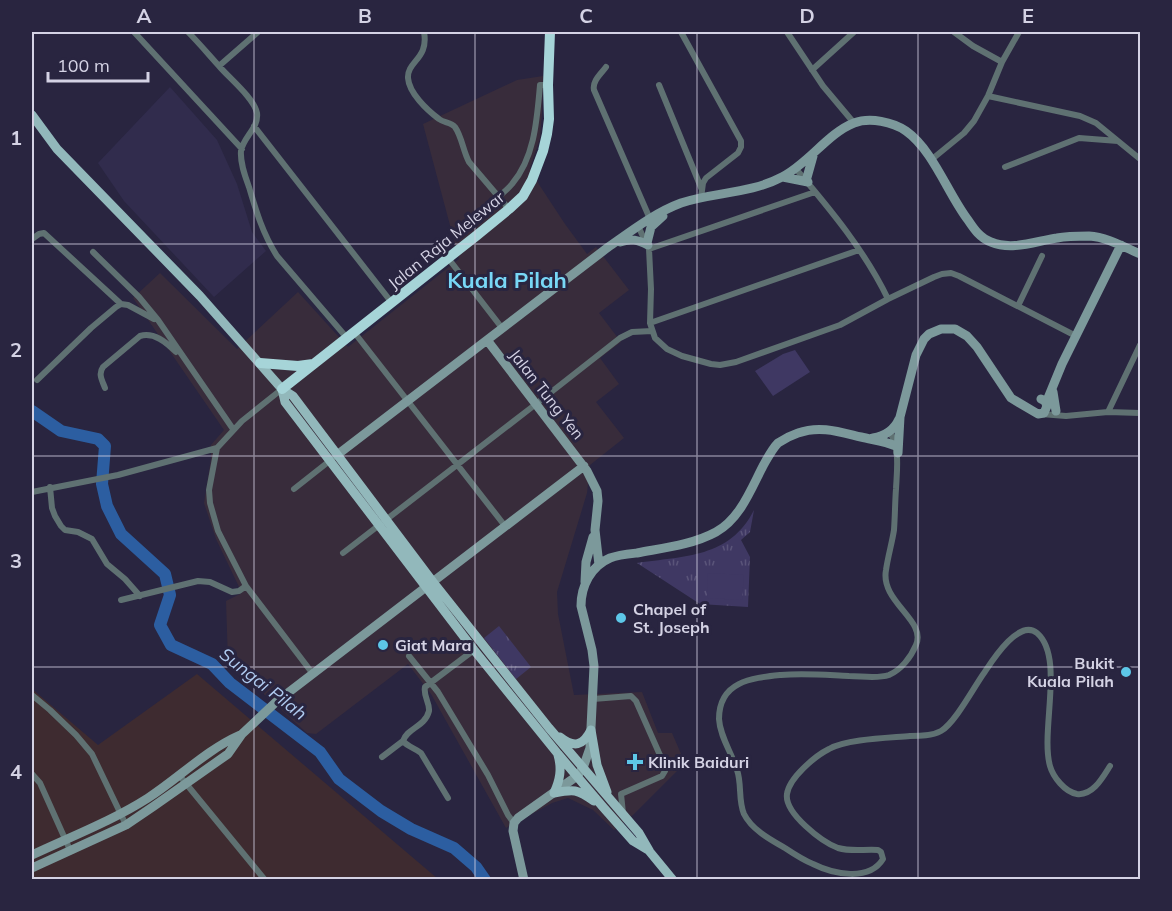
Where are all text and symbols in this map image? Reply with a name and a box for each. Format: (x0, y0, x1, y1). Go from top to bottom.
text: A (137, 3, 152, 28)
text: B (358, 3, 372, 28)
text: C (579, 3, 593, 28)
text: D (799, 3, 815, 28)
text: E (1022, 3, 1034, 28)
scale bar (48, 45, 148, 83)
text: 100 m (57, 54, 110, 77)
text: 1 (10, 125, 22, 150)
street label: Jalan Raja Melewar (384, 187, 508, 293)
district label: Kuala Pilah (447, 266, 567, 294)
text: 2 (10, 337, 22, 362)
street label: Jalan Tung Yen (505, 345, 589, 443)
text: 3 (10, 548, 22, 573)
place label: Chapel of St. Joseph (633, 599, 710, 637)
marker: Chapel of St. Joseph (614, 611, 628, 625)
place label: Giat Mara (395, 635, 471, 655)
marker: Giat Mara (376, 638, 390, 652)
water label: Sungai Pilah (215, 642, 312, 725)
place label: Bukit Kuala Pilah (1027, 653, 1114, 691)
marker: Bukit Kuala Pilah (1119, 665, 1133, 679)
place label: Klinik Baiduri (648, 752, 749, 772)
marker: Klinik Baiduri (626, 753, 644, 771)
text: 4 (10, 759, 22, 784)

